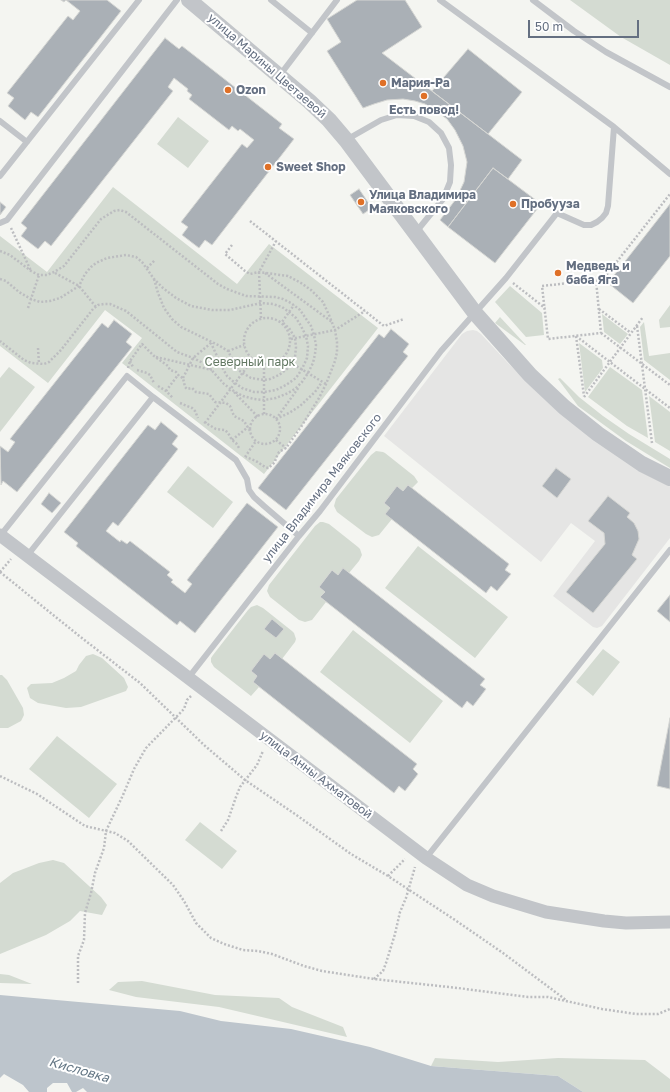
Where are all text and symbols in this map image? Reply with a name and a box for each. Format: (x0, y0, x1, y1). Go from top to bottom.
street label: улица Марины Цветаевой (205, 11, 329, 121)
scale bar (530, 12, 641, 38)
text: 50 m (535, 19, 563, 34)
place label: Мария-Ра (391, 76, 450, 90)
marker: Мария-Ра (378, 78, 388, 88)
place label: Ozon (236, 83, 266, 97)
marker: Ozon (223, 85, 233, 95)
marker: Есть повод! (419, 91, 429, 101)
place label: Есть повод! (389, 103, 459, 117)
place label: Sweet Shop (276, 160, 346, 174)
marker: Sweet Shop (263, 162, 273, 172)
place label: Улица Владимира Маяковского (369, 188, 476, 216)
marker: Улица Владимира Маяковского (356, 197, 366, 207)
place label: Пробууза (521, 197, 580, 211)
marker: Пробууза (508, 199, 518, 209)
place label: Медведь и баба Яга (566, 259, 630, 287)
marker: Медведь и баба Яга (553, 268, 563, 278)
park label: Северный парк (205, 355, 295, 369)
street label: улица Владимира Маяковского (259, 411, 385, 565)
street label: улица Анны Ахматовой (257, 728, 375, 822)
water label: Кисловка (47, 1054, 111, 1086)

